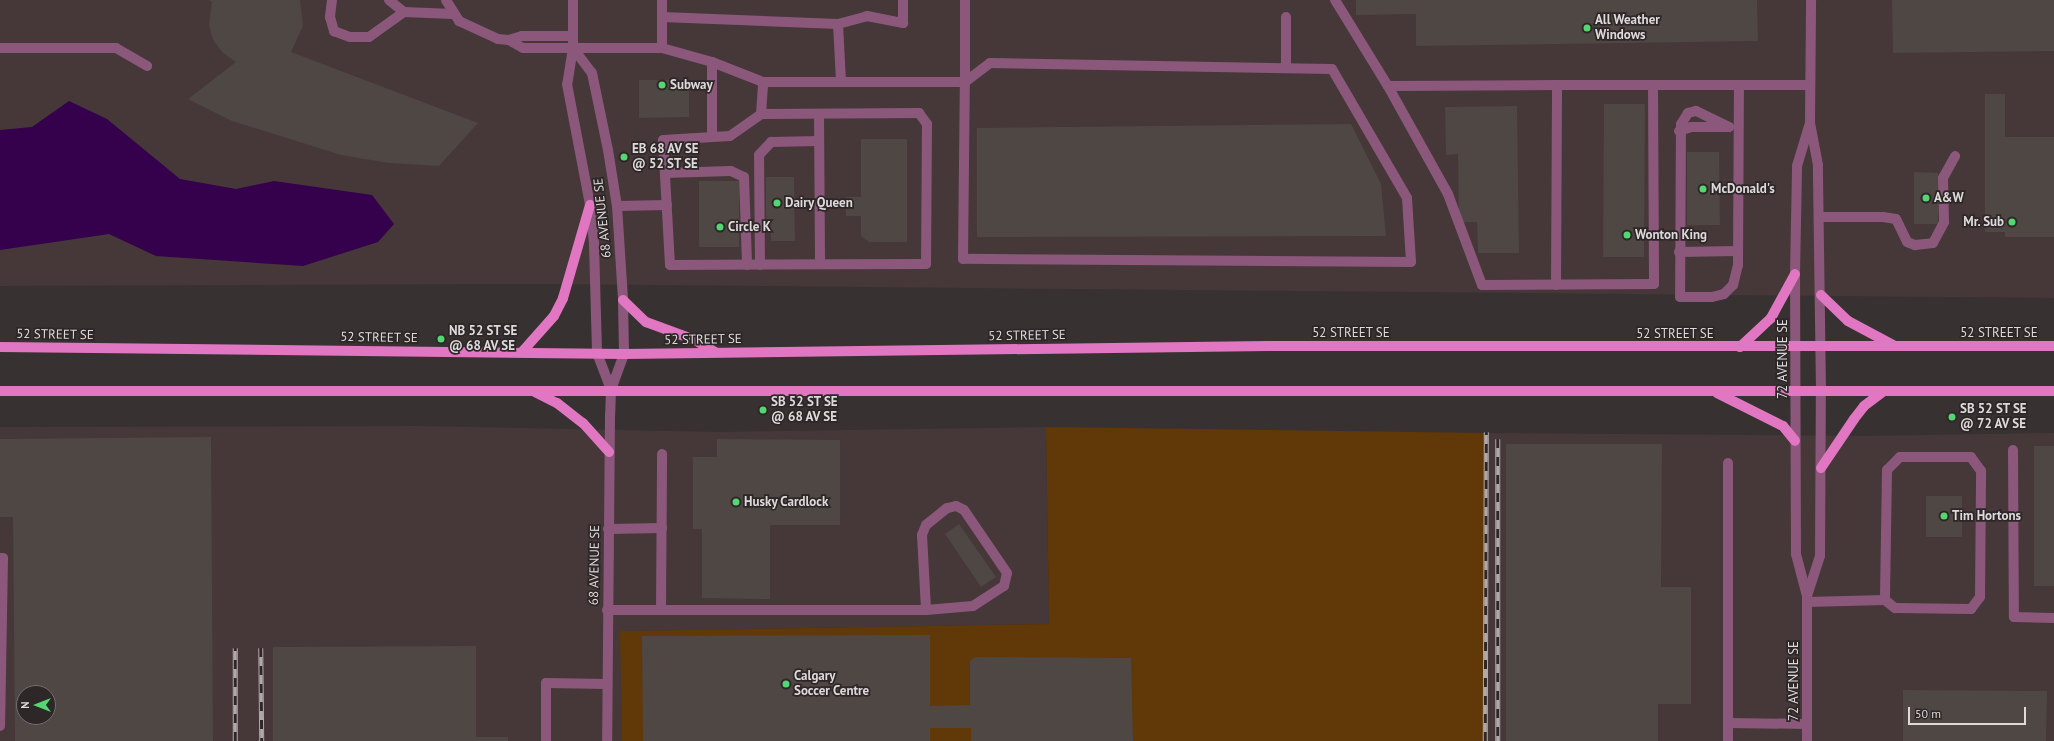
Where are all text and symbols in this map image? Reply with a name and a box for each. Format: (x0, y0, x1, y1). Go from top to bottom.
place label: All Weather Windows (1595, 13, 1660, 44)
marker: All Weather Windows (1582, 23, 1592, 33)
place label: Subway (670, 77, 713, 93)
marker: Subway (657, 80, 667, 90)
place label: EB 68 AV SE @ 52 ST SE (632, 142, 700, 173)
marker: EB 68 AV SE @ 52 ST SE (619, 152, 629, 162)
street label: 68 AVENUE SE (591, 177, 615, 259)
place label: McDonald's (1711, 181, 1775, 197)
marker: McDonald's (1698, 184, 1708, 194)
place label: A&W (1934, 190, 1964, 206)
marker: A&W (1921, 193, 1931, 203)
place label: Dairy Queen (785, 195, 853, 211)
marker: Dairy Queen (772, 198, 782, 208)
place label: Mr. Sub (1962, 214, 2004, 230)
marker: Mr. Sub (2007, 217, 2017, 227)
place label: Circle K (728, 219, 771, 235)
marker: Circle K (715, 222, 725, 232)
place label: Wonton King (1635, 227, 1707, 243)
marker: Wonton King (1622, 230, 1632, 240)
street label: 72 AVENUE SE (1775, 319, 1791, 399)
place label: NB 52 ST SE @ 68 AV SE (449, 324, 518, 355)
street label: 52 STREET SE (1312, 325, 1390, 341)
street label: 52 STREET SE (1960, 325, 2038, 341)
street label: 52 STREET SE (1636, 326, 1714, 342)
street label: 52 STREET SE (16, 327, 94, 343)
street label: 52 STREET SE (988, 328, 1066, 344)
street label: 52 STREET SE (340, 330, 418, 346)
street label: 52 STREET SE (664, 332, 742, 348)
marker: NB 52 ST SE @ 68 AV SE (436, 334, 446, 344)
place label: SB 52 ST SE @ 68 AV SE (771, 395, 838, 426)
place label: SB 52 ST SE @ 72 AV SE (1960, 402, 2027, 433)
marker: SB 52 ST SE @ 68 AV SE (758, 405, 768, 415)
marker: SB 52 ST SE @ 72 AV SE (1947, 412, 1957, 422)
place label: Husky Cardlock (744, 494, 829, 510)
marker: Husky Cardlock (731, 497, 741, 507)
place label: Tim Hortons (1952, 508, 2021, 524)
marker: Tim Hortons (1939, 511, 1949, 521)
street label: 68 AVENUE SE (586, 525, 604, 605)
street label: 72 AVENUE SE (1786, 641, 1802, 721)
place label: Calgary Soccer Centre (794, 669, 869, 700)
marker: Calgary Soccer Centre (781, 679, 791, 689)
north arrow (16, 685, 56, 725)
scale bar (1910, 699, 2028, 725)
text: N (18, 701, 32, 709)
text: 50 m (1915, 706, 1941, 721)

